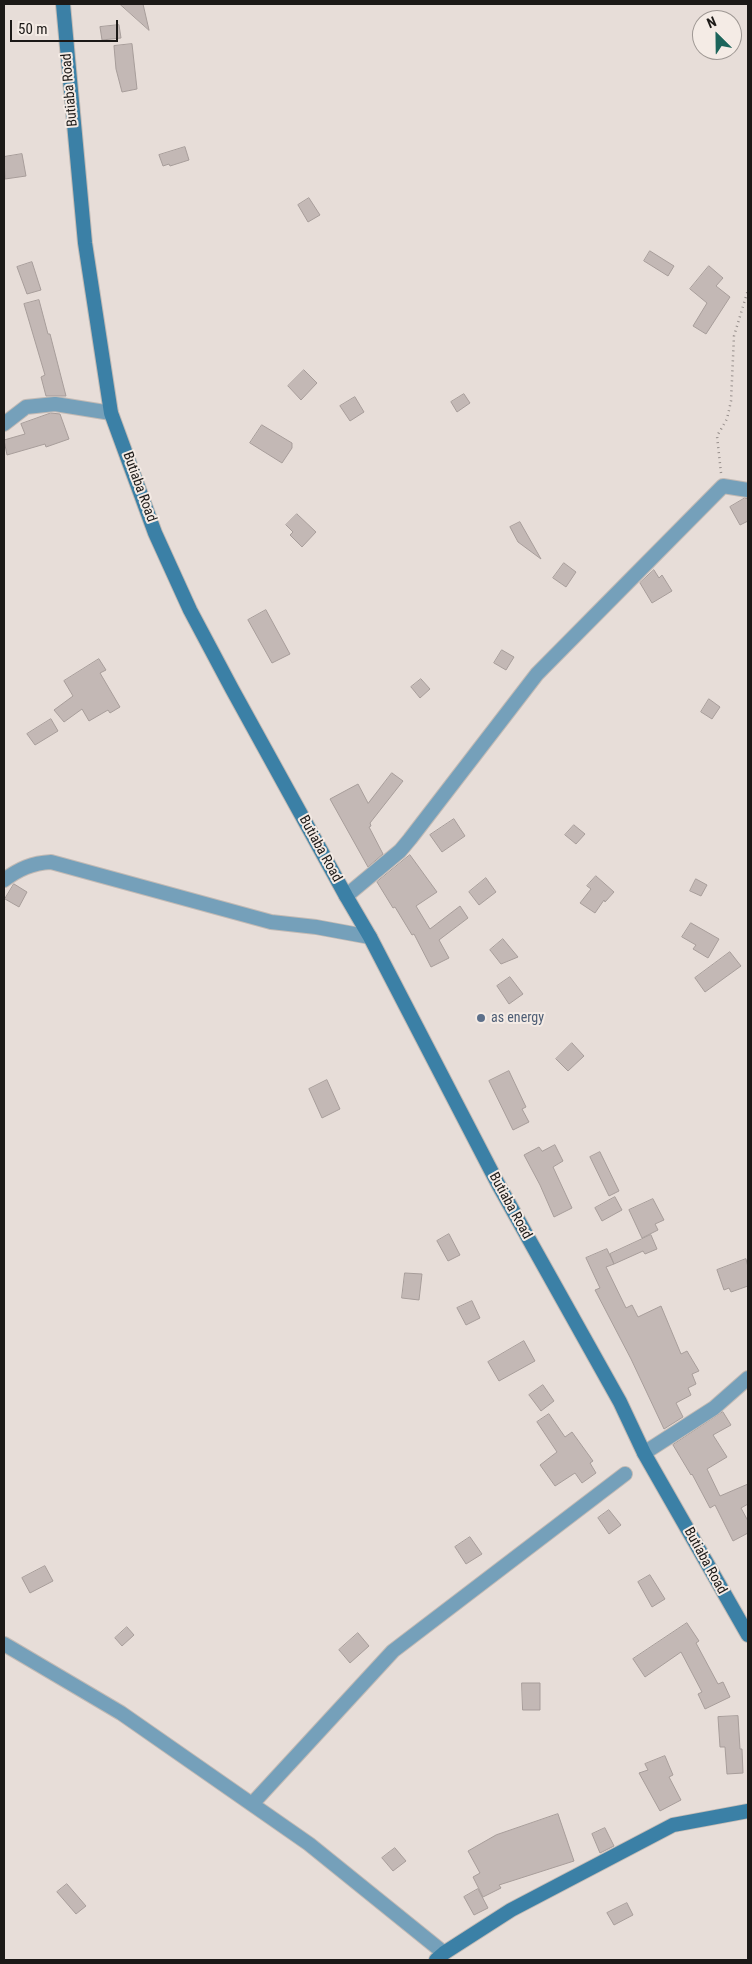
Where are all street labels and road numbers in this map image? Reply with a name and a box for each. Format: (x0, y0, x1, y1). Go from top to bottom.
street label: Butiaba Road (58, 53, 82, 127)
street label: Butiaba Road (119, 450, 159, 524)
street label: Butiaba Road (295, 813, 345, 885)
street label: Butiaba Road (485, 1170, 535, 1242)
street label: Butiaba Road (680, 1525, 730, 1597)

